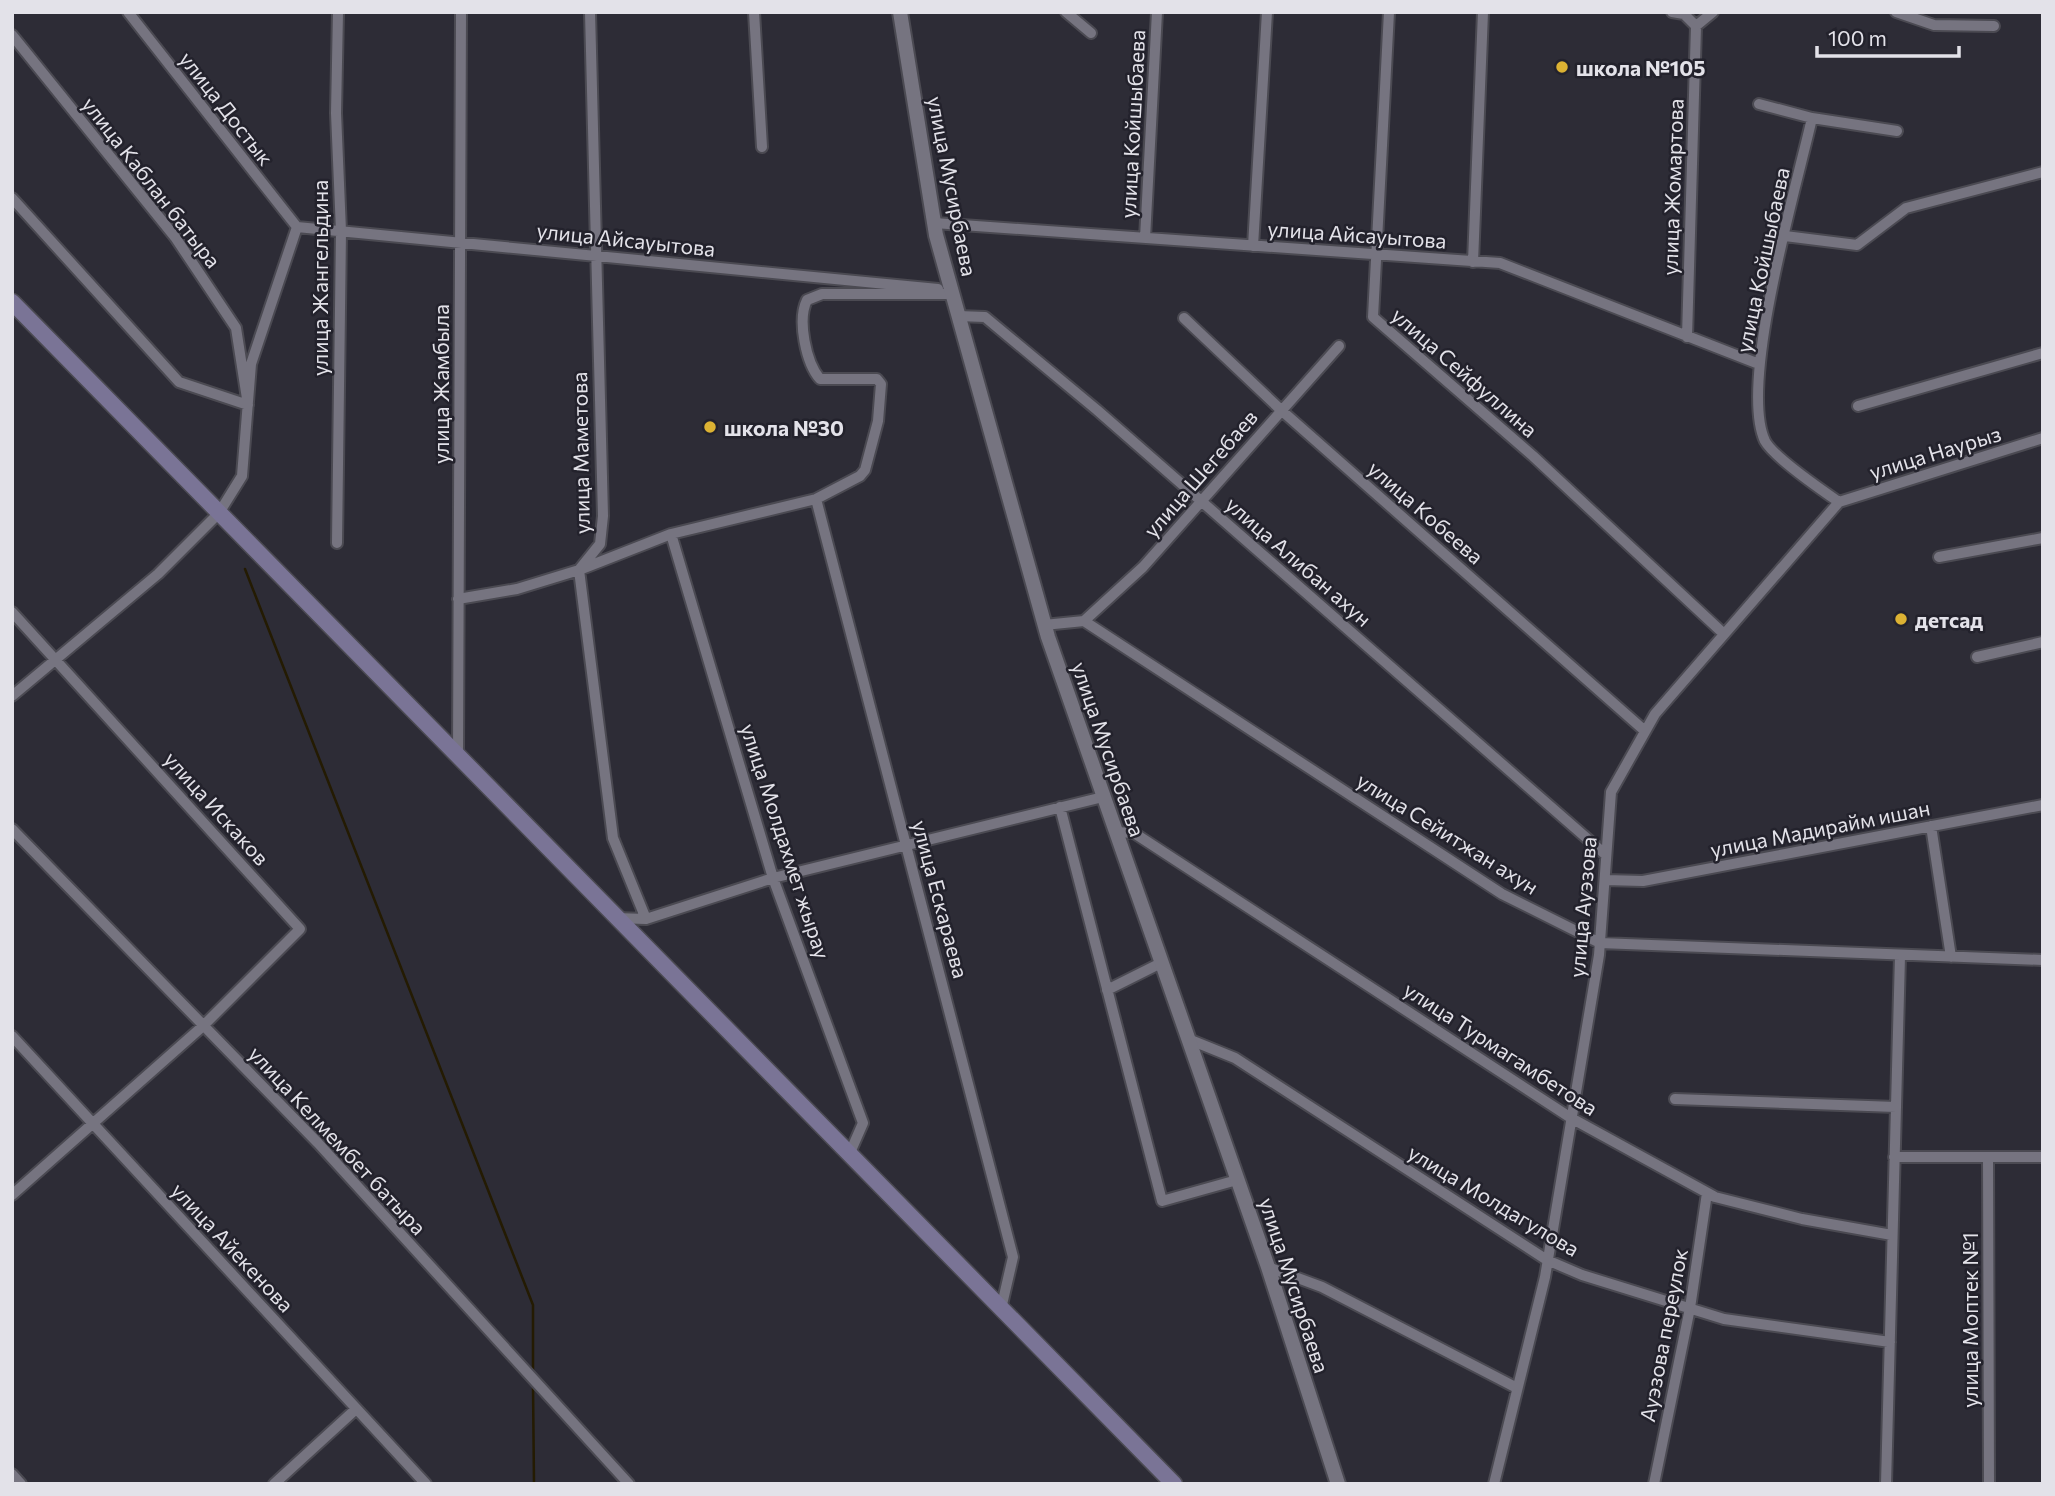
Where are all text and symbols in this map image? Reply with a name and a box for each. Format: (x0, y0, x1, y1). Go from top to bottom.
scale bar (1817, 14, 1959, 58)
text: 100 m (1828, 25, 1887, 50)
street label: улица Койшыбаева (1115, 29, 1149, 219)
street label: улица Достык (175, 46, 279, 170)
place label: школа №105 (1576, 55, 1706, 80)
marker: школа №105 (1554, 59, 1570, 75)
street label: улица Каблан батыра (78, 92, 226, 272)
street label: улица Мусирбаева (923, 94, 983, 278)
street label: улица Жомартова (1656, 98, 1688, 276)
street label: улица Койшыбаева (1730, 165, 1794, 355)
street label: улица Жангельдина (307, 180, 332, 376)
street label: улица Айсауытова (1267, 215, 1447, 253)
street label: улица Айсауытова (535, 217, 717, 261)
street label: улица Сейфуллина (1387, 302, 1543, 442)
street label: улица Жамбыла (428, 304, 453, 464)
street label: улица Маметова (566, 372, 594, 534)
street label: улица Шегебаев (1138, 404, 1262, 542)
place label: школа №30 (724, 415, 844, 440)
marker: школа №30 (702, 419, 718, 435)
street label: улица Наурыз (1866, 420, 2004, 484)
street label: улица Кобеева (1363, 455, 1489, 569)
street label: улица Алибан ахун (1221, 491, 1377, 631)
place label: детсад (1915, 607, 1983, 632)
marker: детсад (1893, 611, 1909, 627)
street label: улица Мусирбаева (1067, 659, 1151, 839)
street label: улица Молдахмет жырау (736, 720, 836, 962)
street label: улица Искаков (159, 746, 275, 870)
street label: улица Сейитжан ахун (1353, 767, 1543, 899)
street label: улица Мадирайм ишан (1708, 794, 1932, 862)
street label: улица Ескараева (908, 817, 974, 981)
street label: улица Ауэзова (1563, 836, 1601, 978)
street label: улица Турмагамбетова (1400, 976, 1602, 1120)
street label: улица Келмембет батыра (244, 1041, 432, 1239)
street label: улица Молдагулова (1404, 1139, 1584, 1261)
street label: улица Айекенова (167, 1177, 299, 1317)
street label: улица Мусирбаева (1255, 1194, 1335, 1376)
street label: улица Моптек №1 (1957, 1232, 1982, 1408)
street label: Ауэзова переулок (1634, 1246, 1692, 1424)

